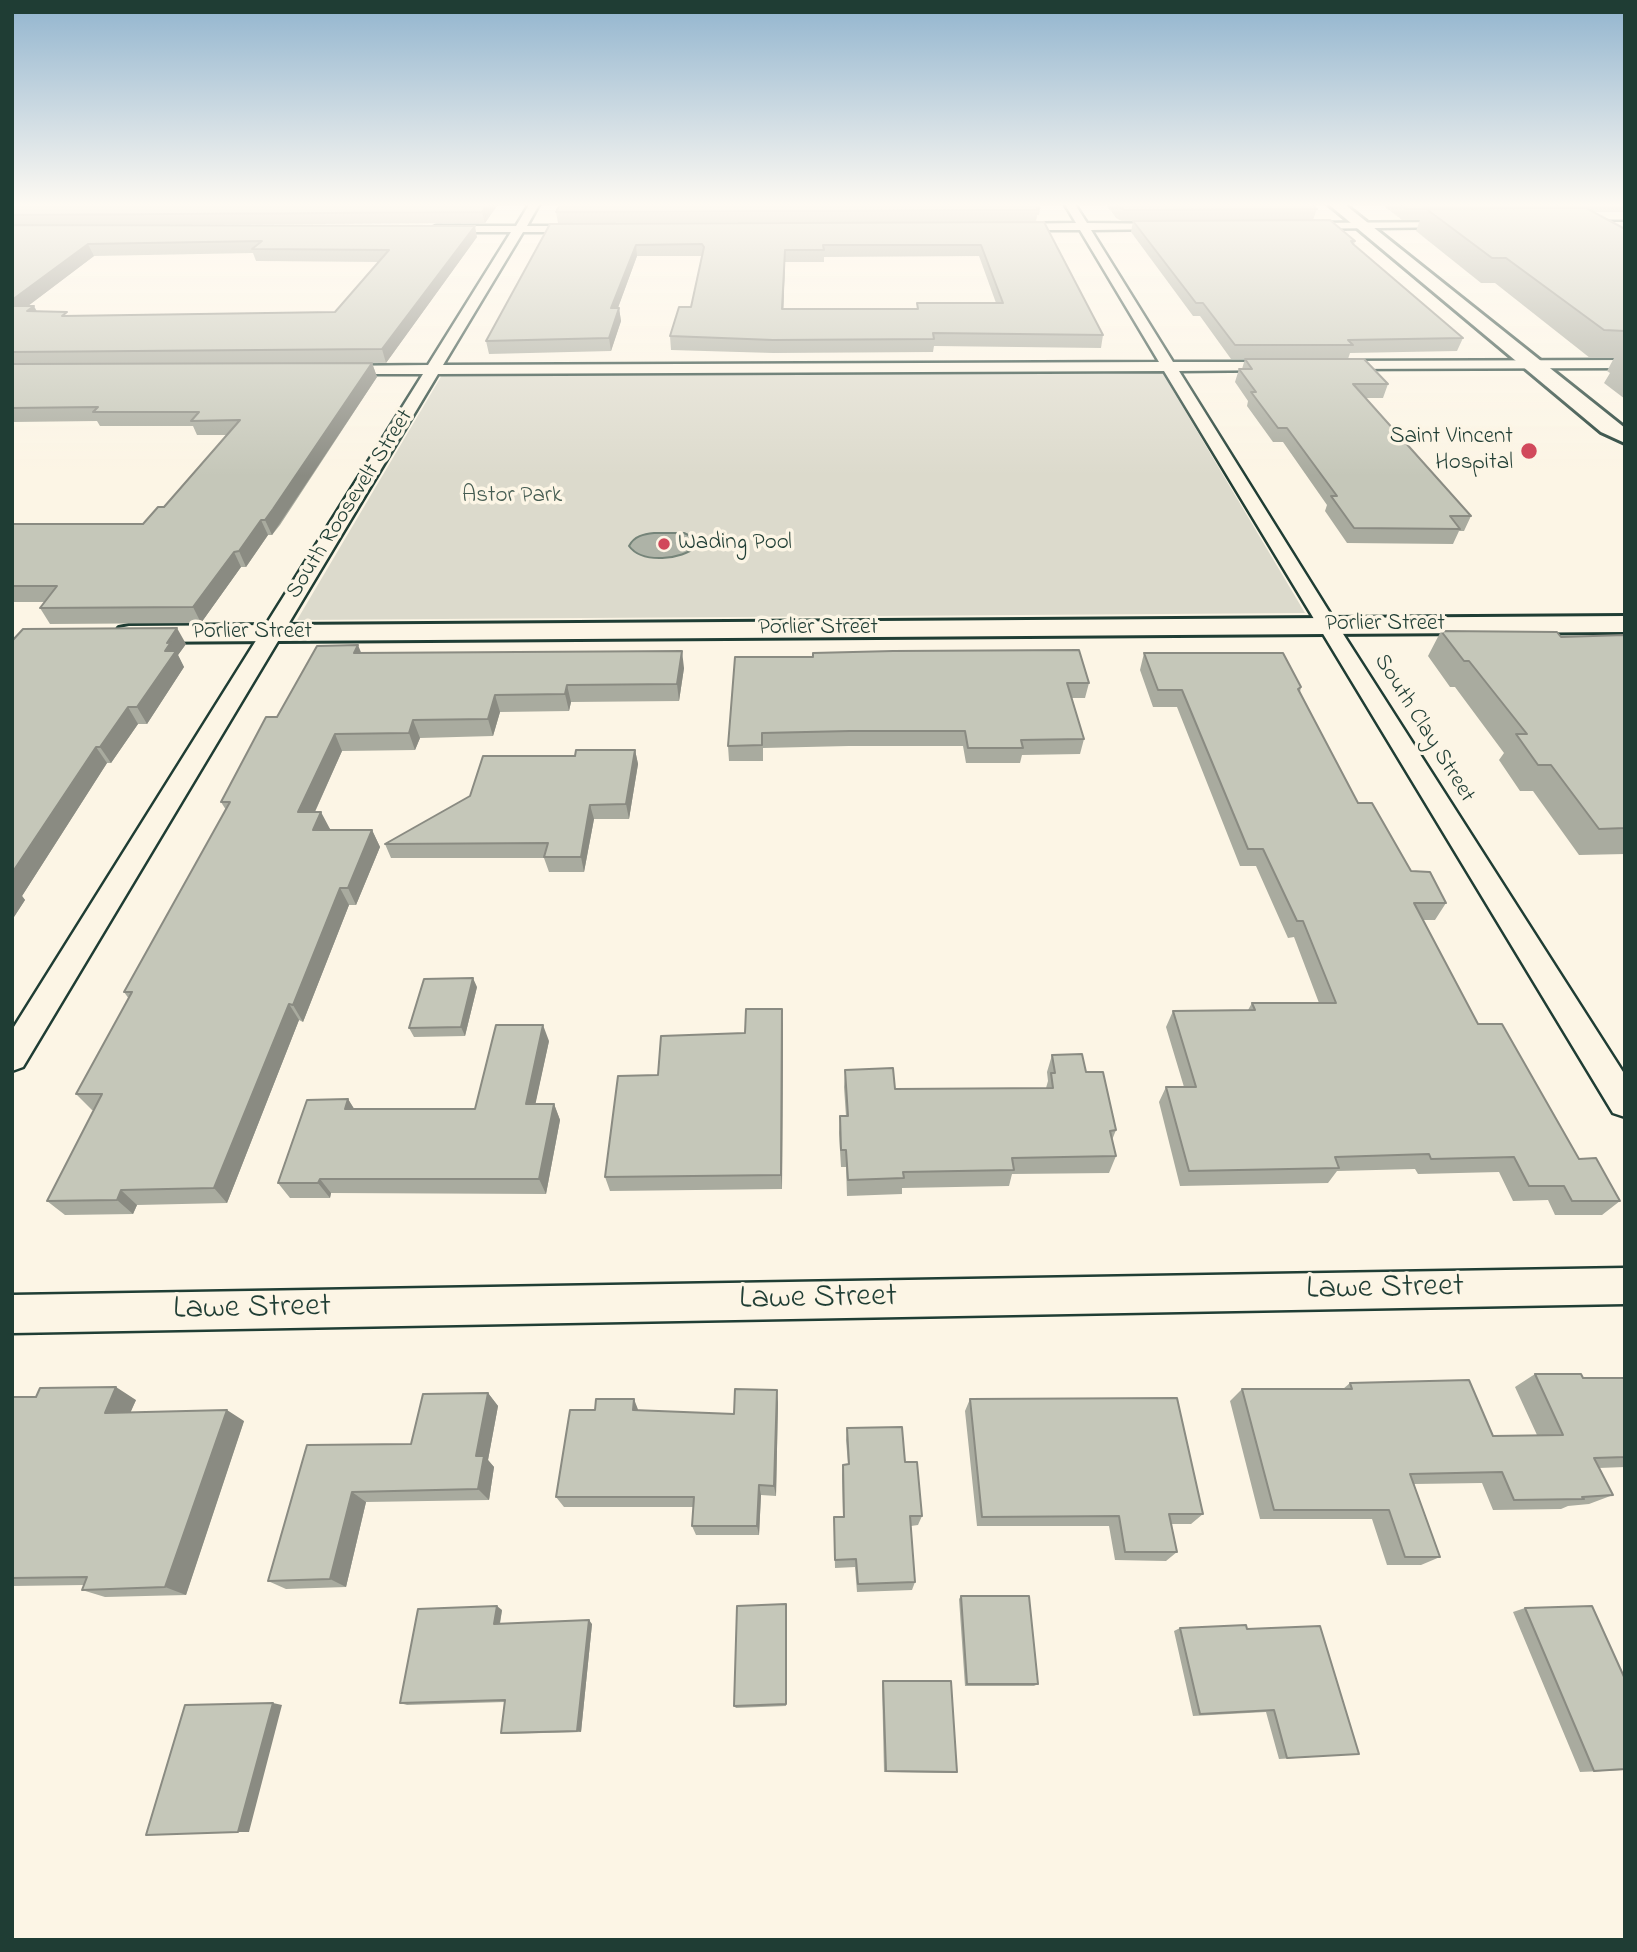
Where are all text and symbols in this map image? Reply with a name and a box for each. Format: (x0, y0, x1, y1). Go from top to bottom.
street label: South Roosevelt Street (282, 405, 420, 605)
place label: Saint Vincent Hospital (1390, 424, 1513, 478)
marker: Saint Vincent Hospital (1519, 441, 1539, 461)
park label: Astor Park (462, 483, 562, 511)
place label: Wading Pool (678, 530, 792, 558)
marker: Wading Pool (656, 536, 672, 552)
street label: Porlier Street (1325, 611, 1445, 639)
street label: Porlier Street (758, 615, 878, 643)
street label: Porlier Street (192, 619, 312, 647)
street label: South Clay Street (1366, 650, 1480, 808)
street label: Lawe Street (1306, 1269, 1464, 1311)
street label: Lawe Street (739, 1279, 897, 1321)
street label: Lawe Street (173, 1289, 331, 1331)

